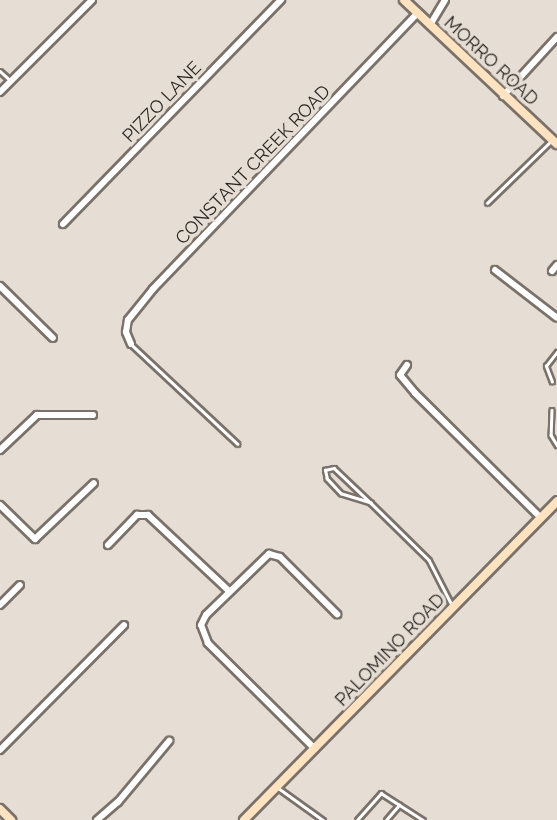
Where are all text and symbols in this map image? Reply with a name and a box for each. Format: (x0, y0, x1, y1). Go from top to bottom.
street label: MORRO ROAD (439, 12, 543, 110)
street label: PIZZO LANE (118, 57, 206, 147)
street label: CONSTANT CREEK ROAD (171, 81, 335, 249)
street label: PALOMINO ROAD (331, 589, 449, 711)

